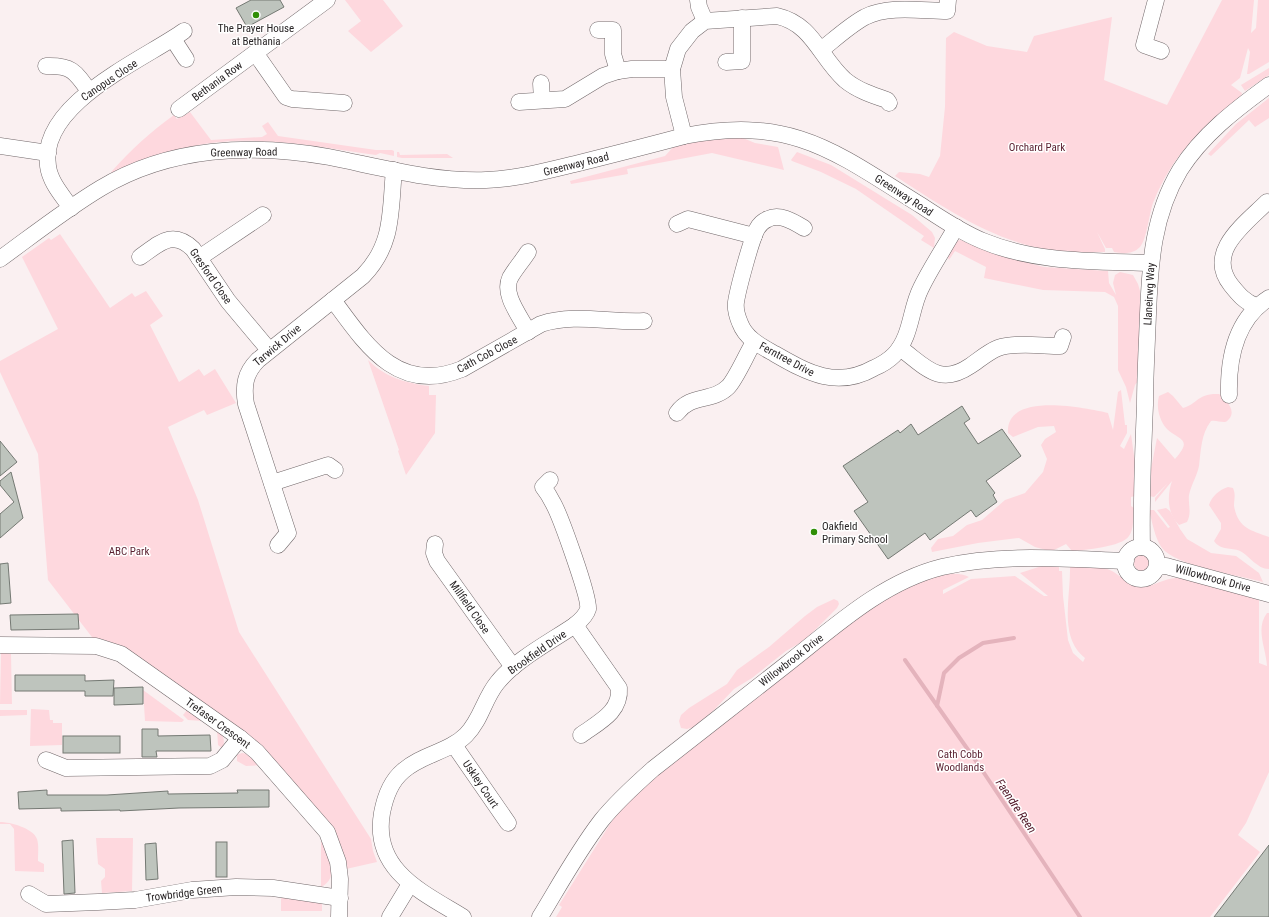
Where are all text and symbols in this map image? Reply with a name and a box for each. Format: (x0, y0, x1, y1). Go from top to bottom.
marker: The Prayer House at Bethania (251, 10, 261, 20)
place label: The Prayer House at Bethania (218, 22, 294, 48)
street label: Canopus Close (79, 57, 140, 104)
street label: Bethania Row (190, 59, 245, 104)
park label: Orchard Park (1009, 141, 1065, 154)
street label: Greenway Road (210, 145, 278, 160)
street label: Greenway Road (542, 150, 610, 179)
street label: Greenway Road (872, 172, 935, 219)
street label: Gresford Close (187, 246, 234, 306)
street label: Llaneirwg Way (1141, 262, 1158, 326)
street label: Tarwick Drive (251, 322, 304, 369)
street label: Cath Cob Close (455, 333, 520, 376)
street label: Ferntree Drive (757, 340, 816, 379)
place label: Oakfield Primary School (822, 520, 888, 546)
marker: Oakfield Primary School (809, 527, 819, 537)
park label: ABC Park (109, 545, 149, 558)
street label: Willowbrook Drive (1174, 562, 1252, 595)
street label: Millfield Close (447, 578, 493, 636)
street label: Brookfield Drive (506, 628, 569, 677)
street label: Willowbrook Drive (757, 631, 826, 689)
street label: Trefaser Crescent (183, 696, 253, 751)
park label: Cath Cobb Woodlands (936, 748, 984, 774)
street label: Uskley Court (460, 758, 501, 811)
water label: Faendre Reen (993, 776, 1039, 836)
street label: Trowbridge Green (145, 882, 223, 905)

